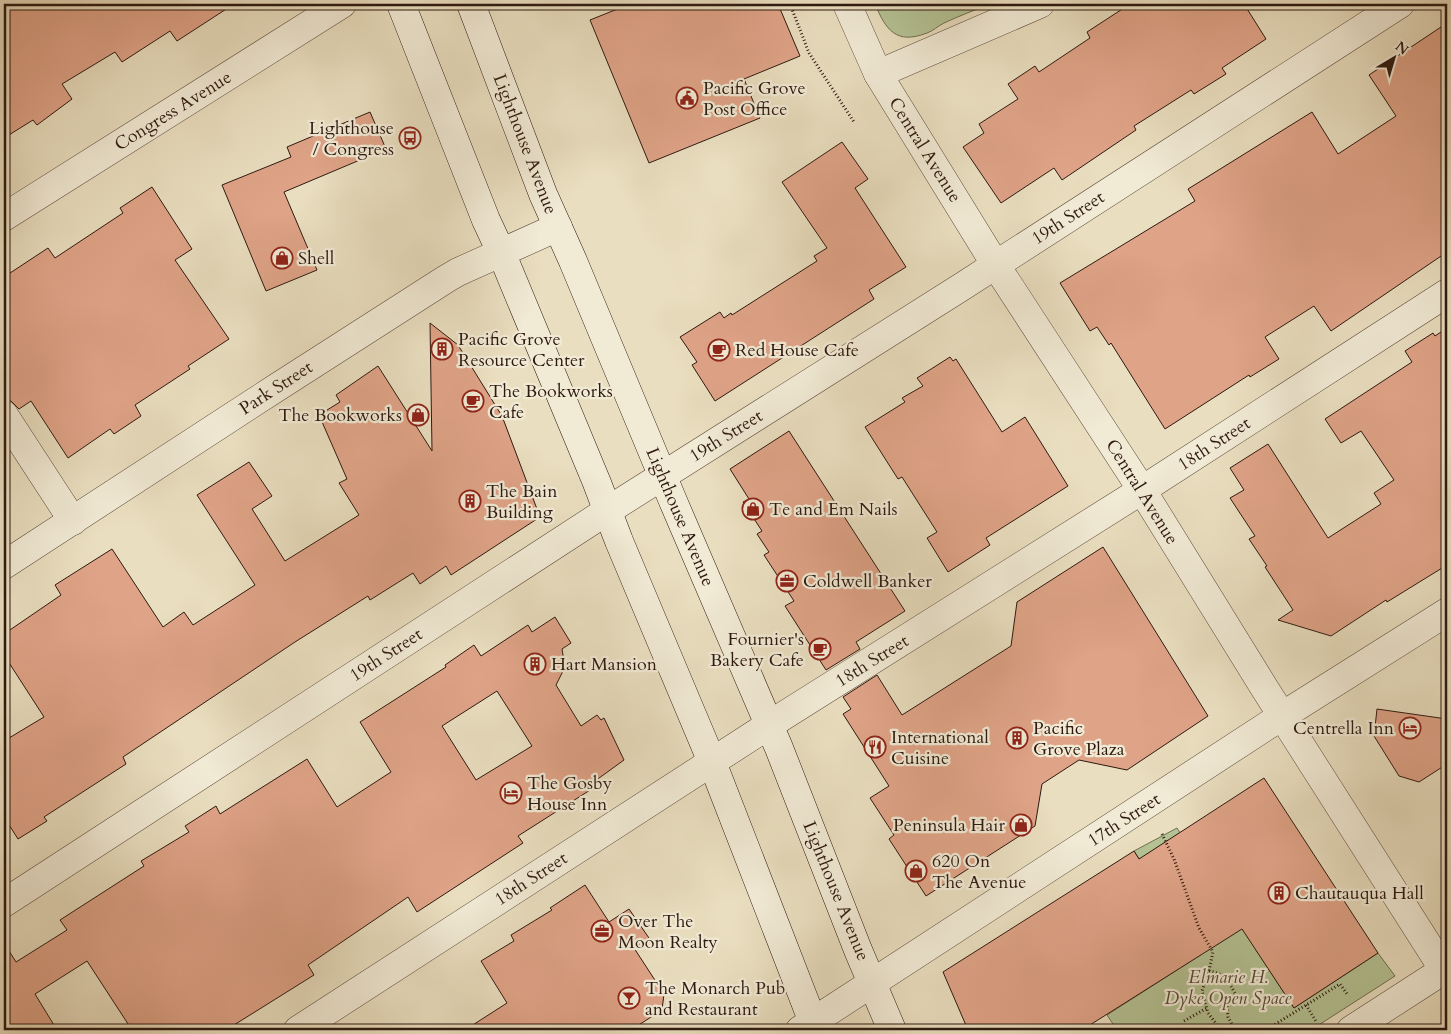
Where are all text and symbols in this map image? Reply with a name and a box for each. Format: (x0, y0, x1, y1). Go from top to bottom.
north arrow (1368, 32, 1418, 82)
text: N (1391, 37, 1412, 59)
street label: Congress Avenue (110, 65, 236, 157)
street label: Lighthouse Avenue (487, 70, 563, 218)
place label: Pacific Grove Post Office (703, 76, 806, 122)
public building icon: Pacific Grove Post Office (675, 86, 699, 110)
street label: Central Avenue (883, 92, 967, 208)
place label: Lighthouse / Congress (309, 116, 394, 162)
bus stop icon: Lighthouse / Congress (398, 126, 422, 150)
street label: 19th Street (1027, 185, 1110, 251)
shop icon: Shell (270, 246, 294, 270)
place label: Shell (298, 246, 335, 271)
place label: Pacific Grove Resource Center (458, 327, 585, 373)
building icon: Pacific Grove Resource Center (430, 337, 454, 361)
cafe icon: Red House Cafe (707, 338, 731, 362)
place label: Red House Cafe (735, 338, 859, 363)
street label: Park Street (234, 355, 318, 421)
place label: The Bookworks Cafe (489, 379, 613, 425)
cafe icon: The Bookworks Cafe (461, 389, 485, 413)
place label: The Bookworks (278, 403, 402, 428)
shop icon: The Bookworks (406, 403, 430, 427)
street label: 19th Street (685, 403, 768, 468)
street label: 18th Street (1173, 411, 1256, 477)
street label: Central Avenue (1100, 434, 1184, 550)
street label: Lighthouse Avenue (639, 444, 721, 590)
place label: The Bain Building (486, 479, 558, 525)
building icon: The Bain Building (458, 489, 482, 513)
shop icon: Te and Em Nails (741, 497, 765, 521)
place label: Te and Em Nails (769, 497, 898, 522)
office icon: Coldwell Banker (775, 569, 799, 593)
place label: Coldwell Banker (803, 569, 932, 594)
street label: 19th Street (345, 622, 428, 688)
place label: Fournier's Bakery Cafe (710, 627, 804, 673)
street label: 18th Street (831, 628, 914, 693)
cafe icon: Fournier's Bakery Cafe (808, 637, 832, 661)
building icon: Hart Mansion (523, 652, 547, 676)
place label: Hart Mansion (551, 652, 658, 677)
place label: Pacific Grove Plaza (1033, 716, 1125, 762)
place label: Centrella Inn (1293, 716, 1395, 741)
hotel icon: Centrella Inn (1398, 716, 1422, 740)
place label: International Cuisine (891, 725, 989, 771)
building icon: Pacific Grove Plaza (1005, 726, 1029, 750)
restaurant icon: International Cuisine (863, 735, 887, 759)
place label: The Gosby House Inn (527, 771, 613, 817)
hotel icon: The Gosby House Inn (499, 781, 523, 805)
street label: 17th Street (1083, 787, 1166, 853)
place label: Peninsula Hair (893, 813, 1005, 838)
shop icon: Peninsula Hair (1009, 813, 1033, 837)
street label: Lighthouse Avenue (797, 817, 875, 965)
street label: 18th Street (490, 846, 573, 912)
place label: 620 On The Avenue (932, 849, 1026, 895)
shop icon: 620 On The Avenue (904, 859, 928, 883)
building icon: Chautauqua Hall (1267, 881, 1291, 905)
place label: Chautauqua Hall (1295, 881, 1424, 906)
place label: Over The Moon Realty (618, 909, 718, 955)
office icon: Over The Moon Realty (590, 919, 614, 943)
park label: Elmarie H. Dyke Open Space (1165, 965, 1292, 1011)
place label: The Monarch Pub and Restaurant (645, 976, 785, 1022)
bar icon: The Monarch Pub and Restaurant (617, 986, 641, 1010)

